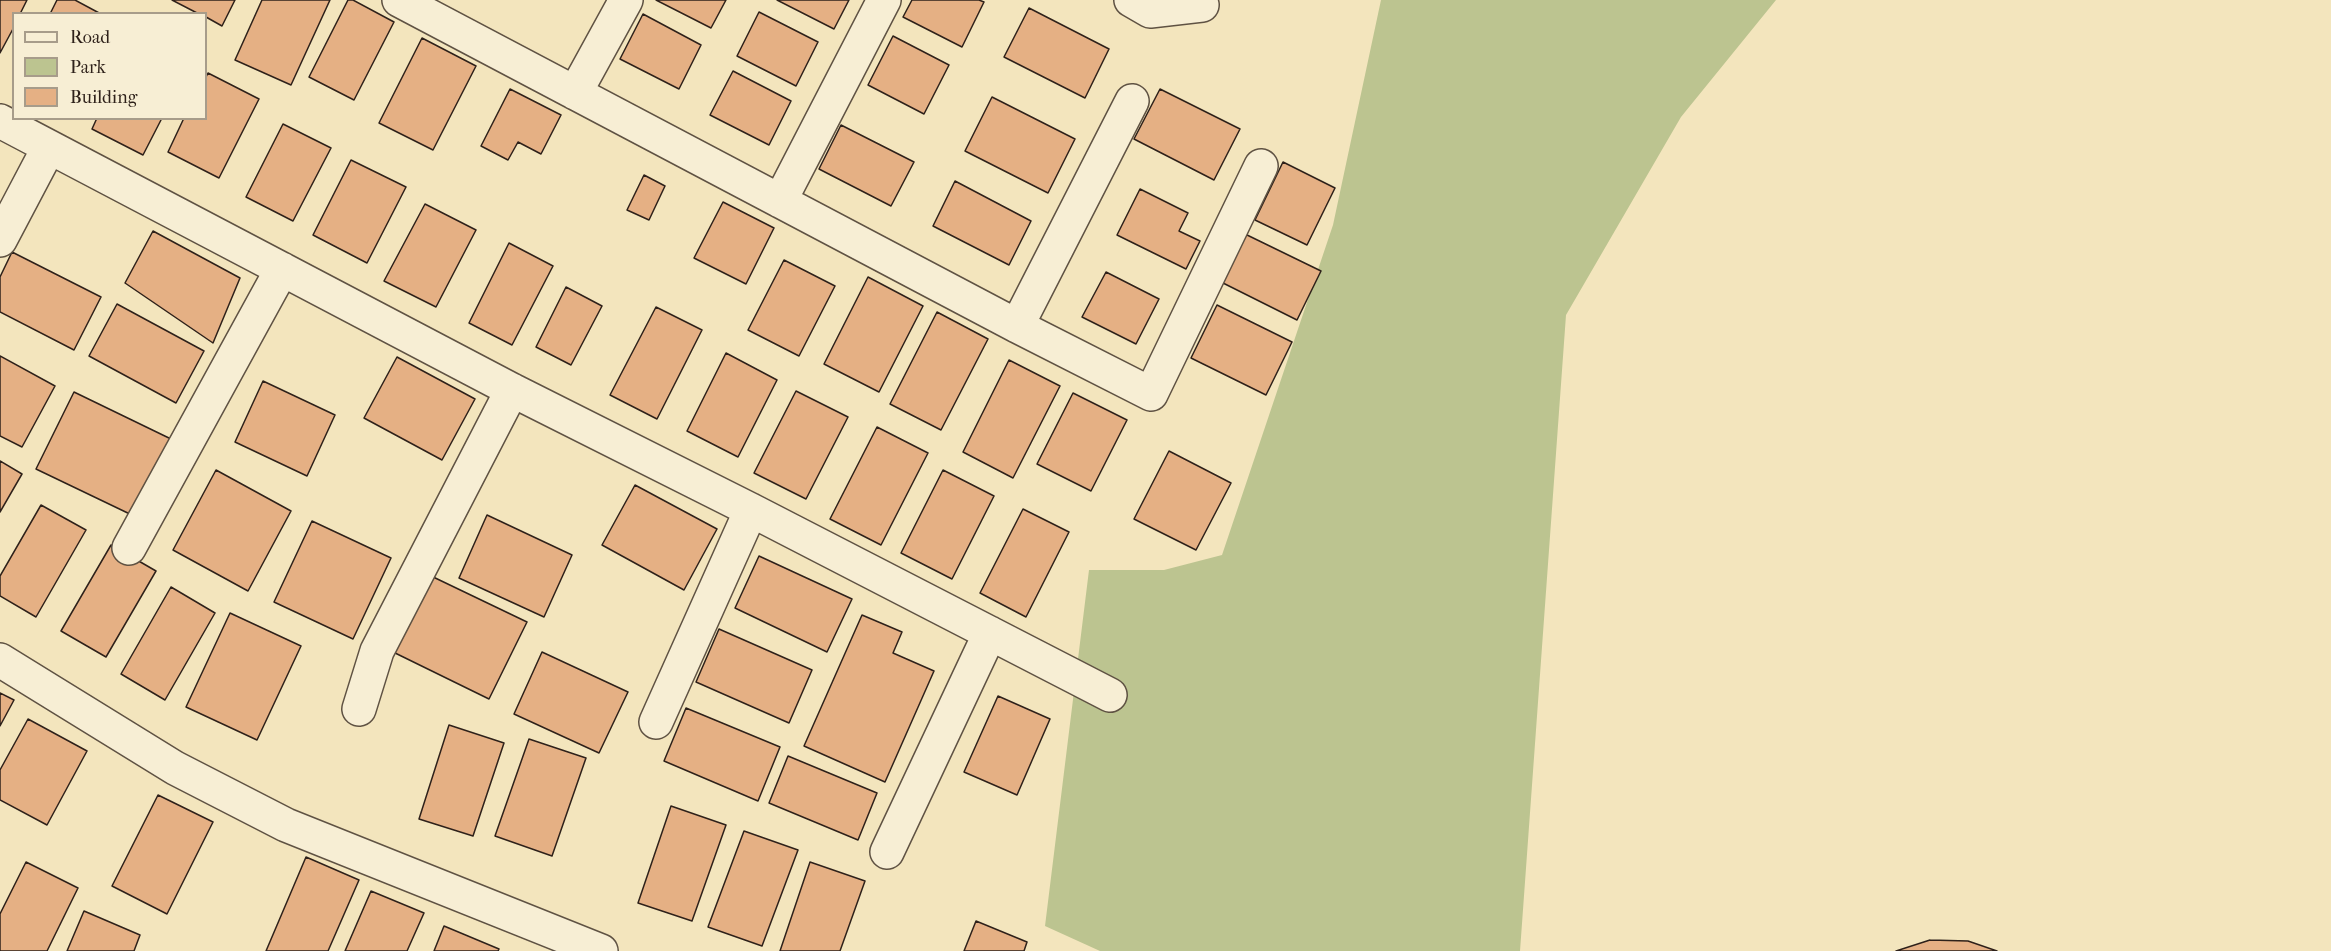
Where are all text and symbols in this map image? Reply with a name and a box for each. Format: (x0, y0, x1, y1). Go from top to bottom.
legend (12, 12, 207, 120)
text: Road (70, 27, 110, 48)
text: Park (70, 57, 106, 78)
text: Building (70, 87, 137, 108)

